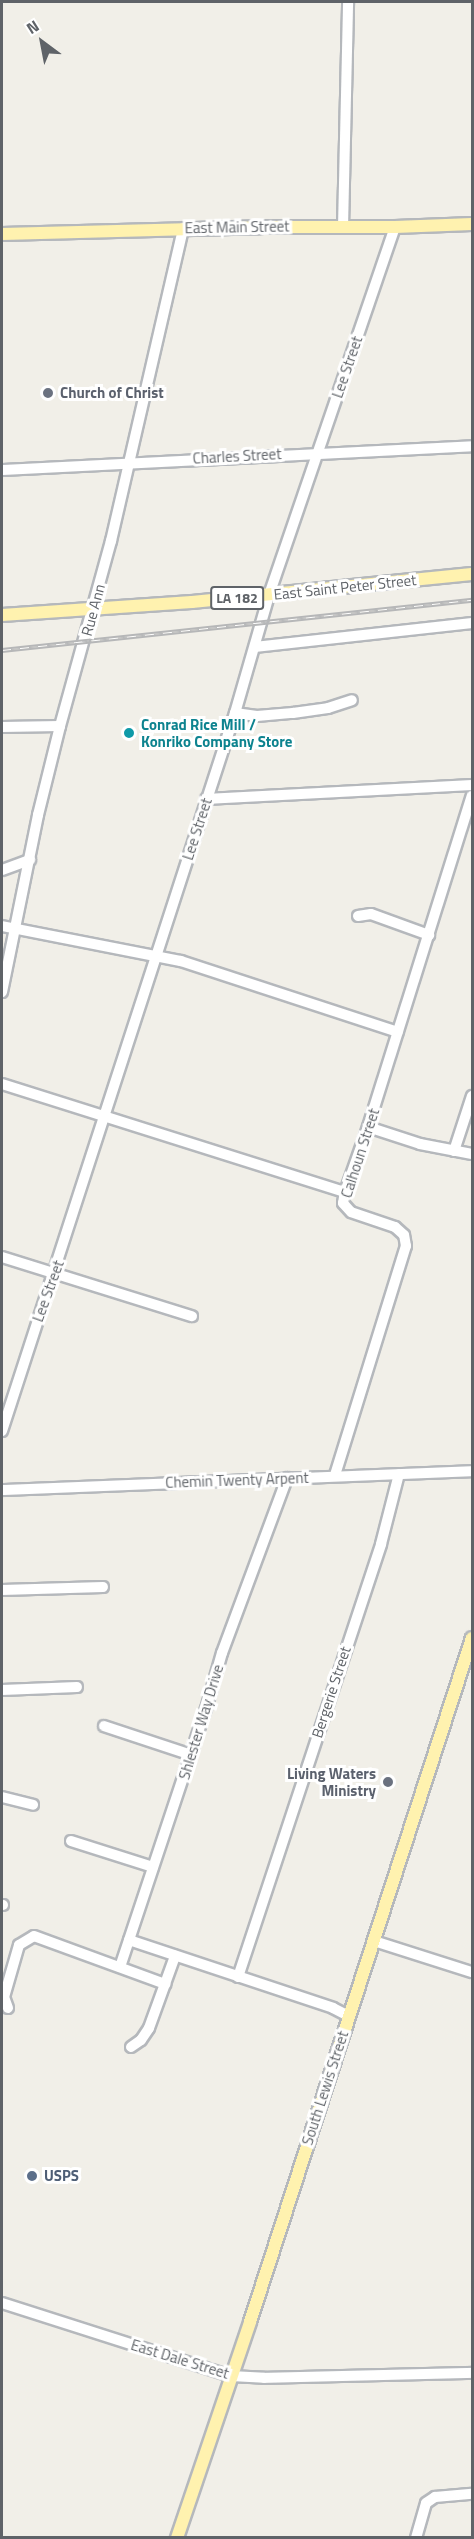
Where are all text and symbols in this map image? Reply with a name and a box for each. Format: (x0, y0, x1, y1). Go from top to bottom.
north arrow (12, 12, 72, 72)
text: N (21, 14, 44, 40)
street label: East Main Street (184, 217, 290, 237)
street label: Lee Street (328, 334, 366, 400)
place label: Church of Christ (60, 384, 164, 402)
marker: Church of Christ (41, 386, 55, 400)
street label: Charles Street (192, 445, 282, 467)
street label: East Saint Peter Street (273, 571, 417, 603)
street label: Rue Ann (77, 582, 109, 638)
road number: LA 182 (210, 587, 264, 609)
place label: Conrad Rice Mill / Konriko Company Store (141, 715, 292, 750)
marker: Conrad Rice Mill / Konriko Company Store (122, 726, 136, 740)
street label: Lee Street (179, 796, 215, 862)
street label: Calhoun Street (337, 1106, 383, 1200)
street label: Lee Street (29, 1258, 67, 1324)
street label: Chemin Twenty Arpent (165, 1469, 309, 1491)
street label: Bergerie Street (308, 1644, 354, 1740)
street label: Shlester Way Drive (175, 1662, 227, 1782)
place label: Living Waters Ministry (287, 1764, 376, 1799)
marker: Living Waters Ministry (381, 1775, 395, 1789)
street label: South Lewis Street (298, 2029, 352, 2147)
place label: USPS (44, 2167, 79, 2185)
marker: USPS (25, 2169, 39, 2183)
street label: East Dale Street (129, 2336, 231, 2382)

